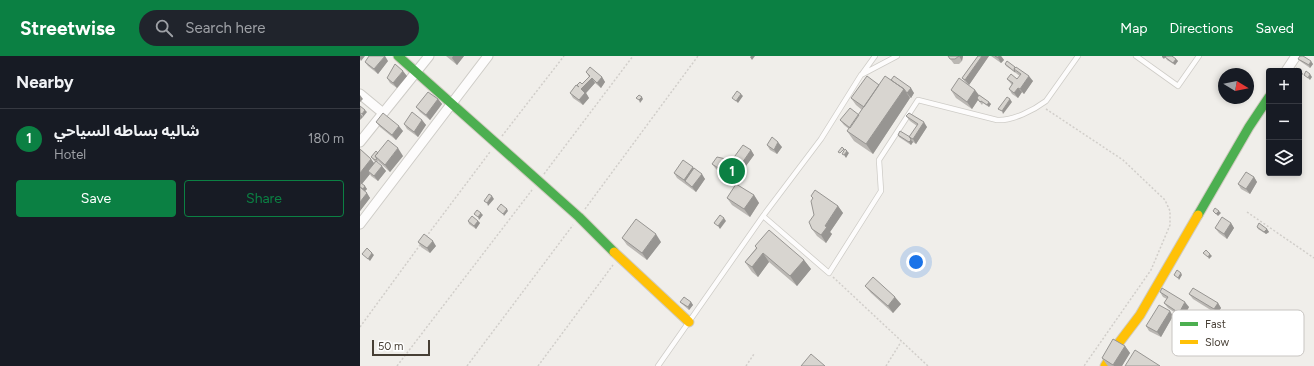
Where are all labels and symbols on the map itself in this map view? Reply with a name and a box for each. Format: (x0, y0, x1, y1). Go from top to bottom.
north arrow (1218, 68, 1254, 104)
pin: 1 (719, 156, 745, 186)
your location (906, 252, 926, 272)
legend (1172, 310, 1304, 356)
text: Fast (1205, 318, 1226, 331)
text: Slow (1205, 336, 1229, 349)
scale bar (372, 338, 430, 357)

